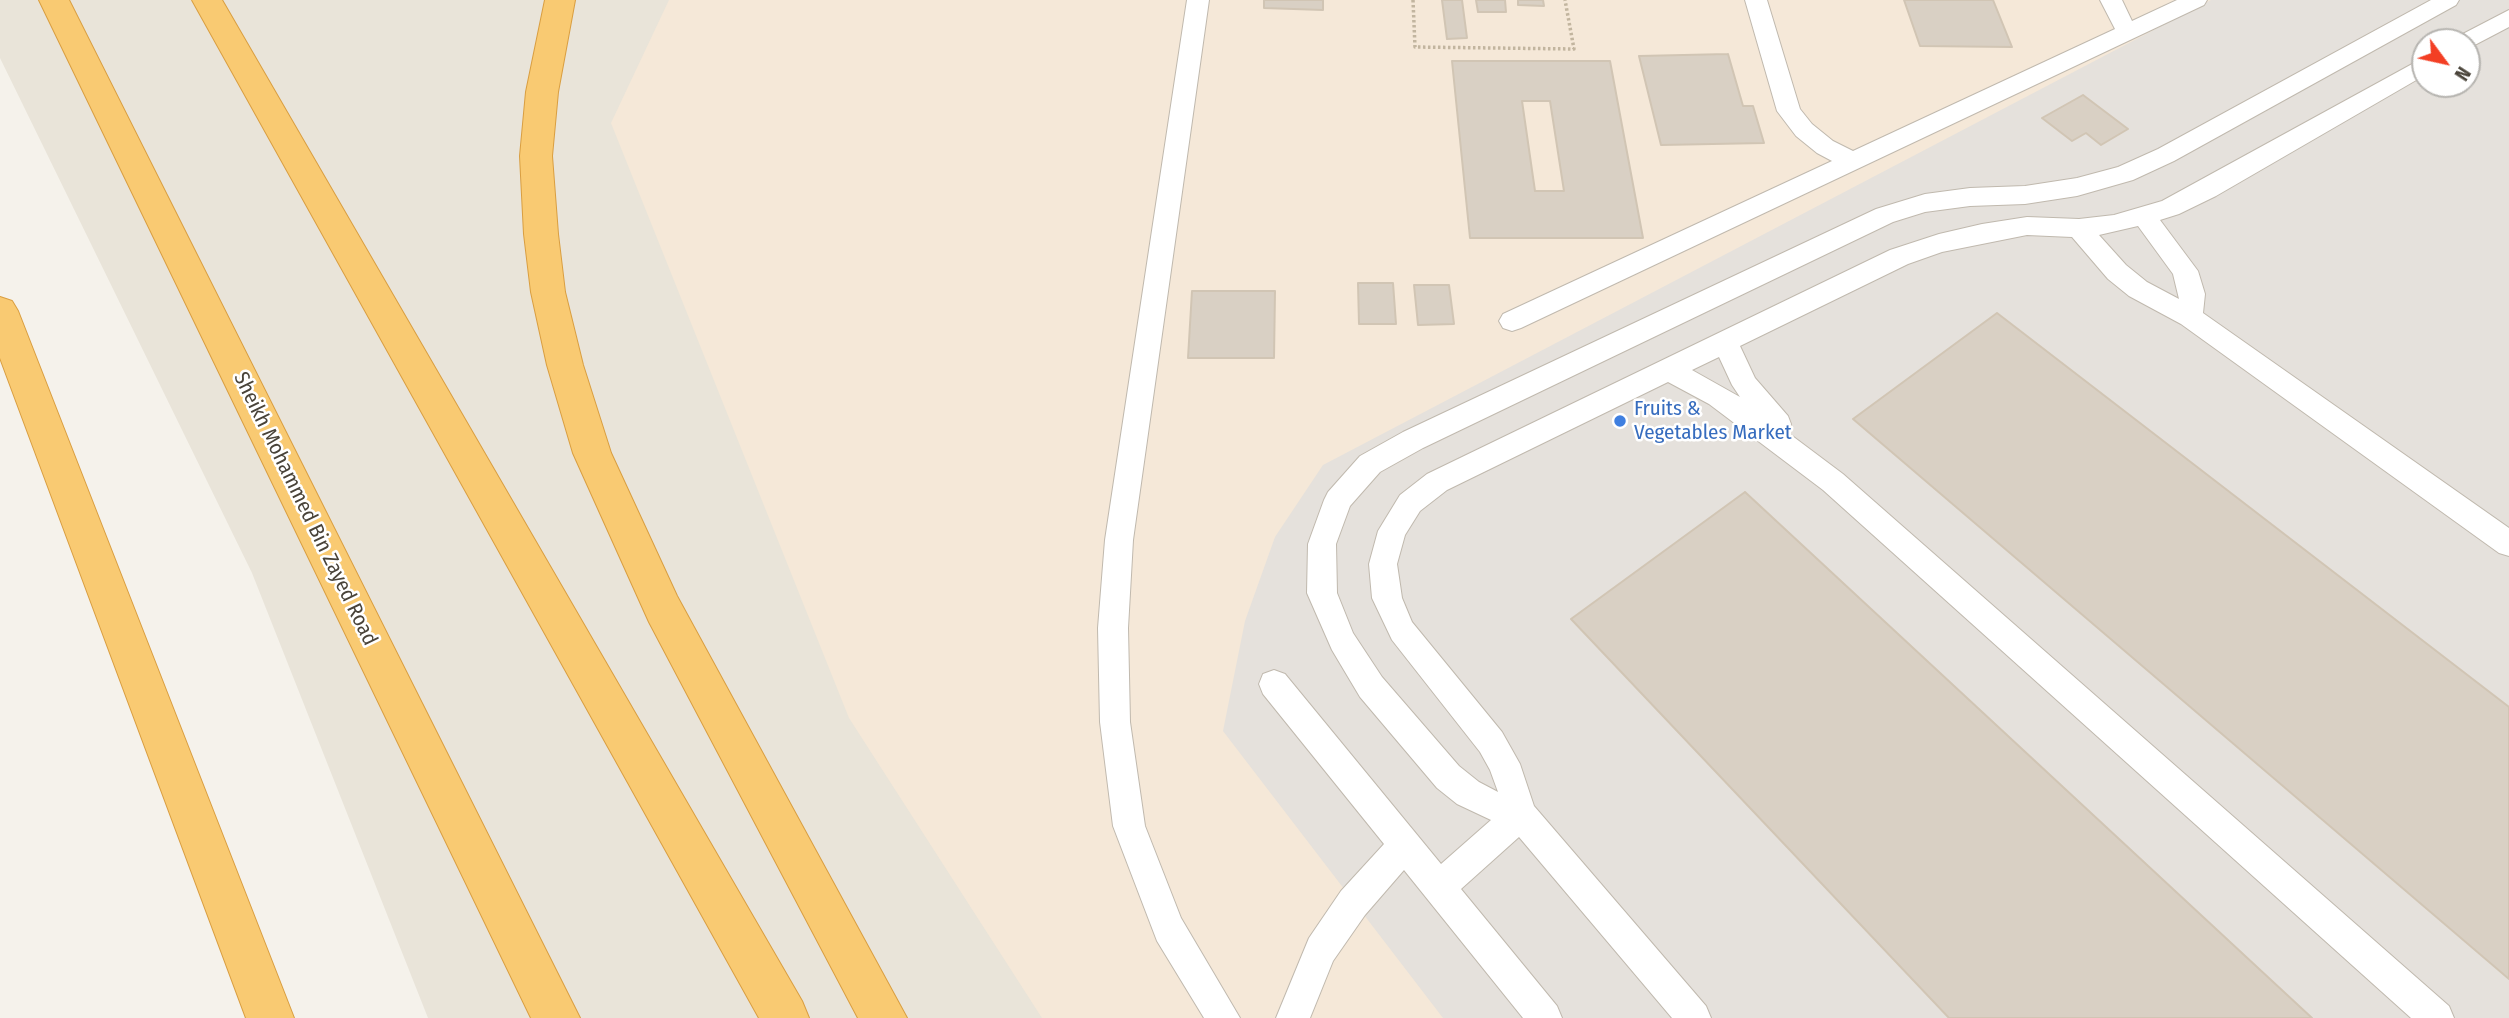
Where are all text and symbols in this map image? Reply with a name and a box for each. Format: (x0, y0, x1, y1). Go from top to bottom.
north arrow (2411, 28, 2481, 98)
text: N (2450, 63, 2475, 85)
street label: Sheikh Mohammed Bin Zayed Road (228, 368, 382, 650)
place label: Fruits & Vegetables Market (1634, 396, 1792, 446)
marker: Fruits & Vegetables Market (1612, 413, 1628, 429)

